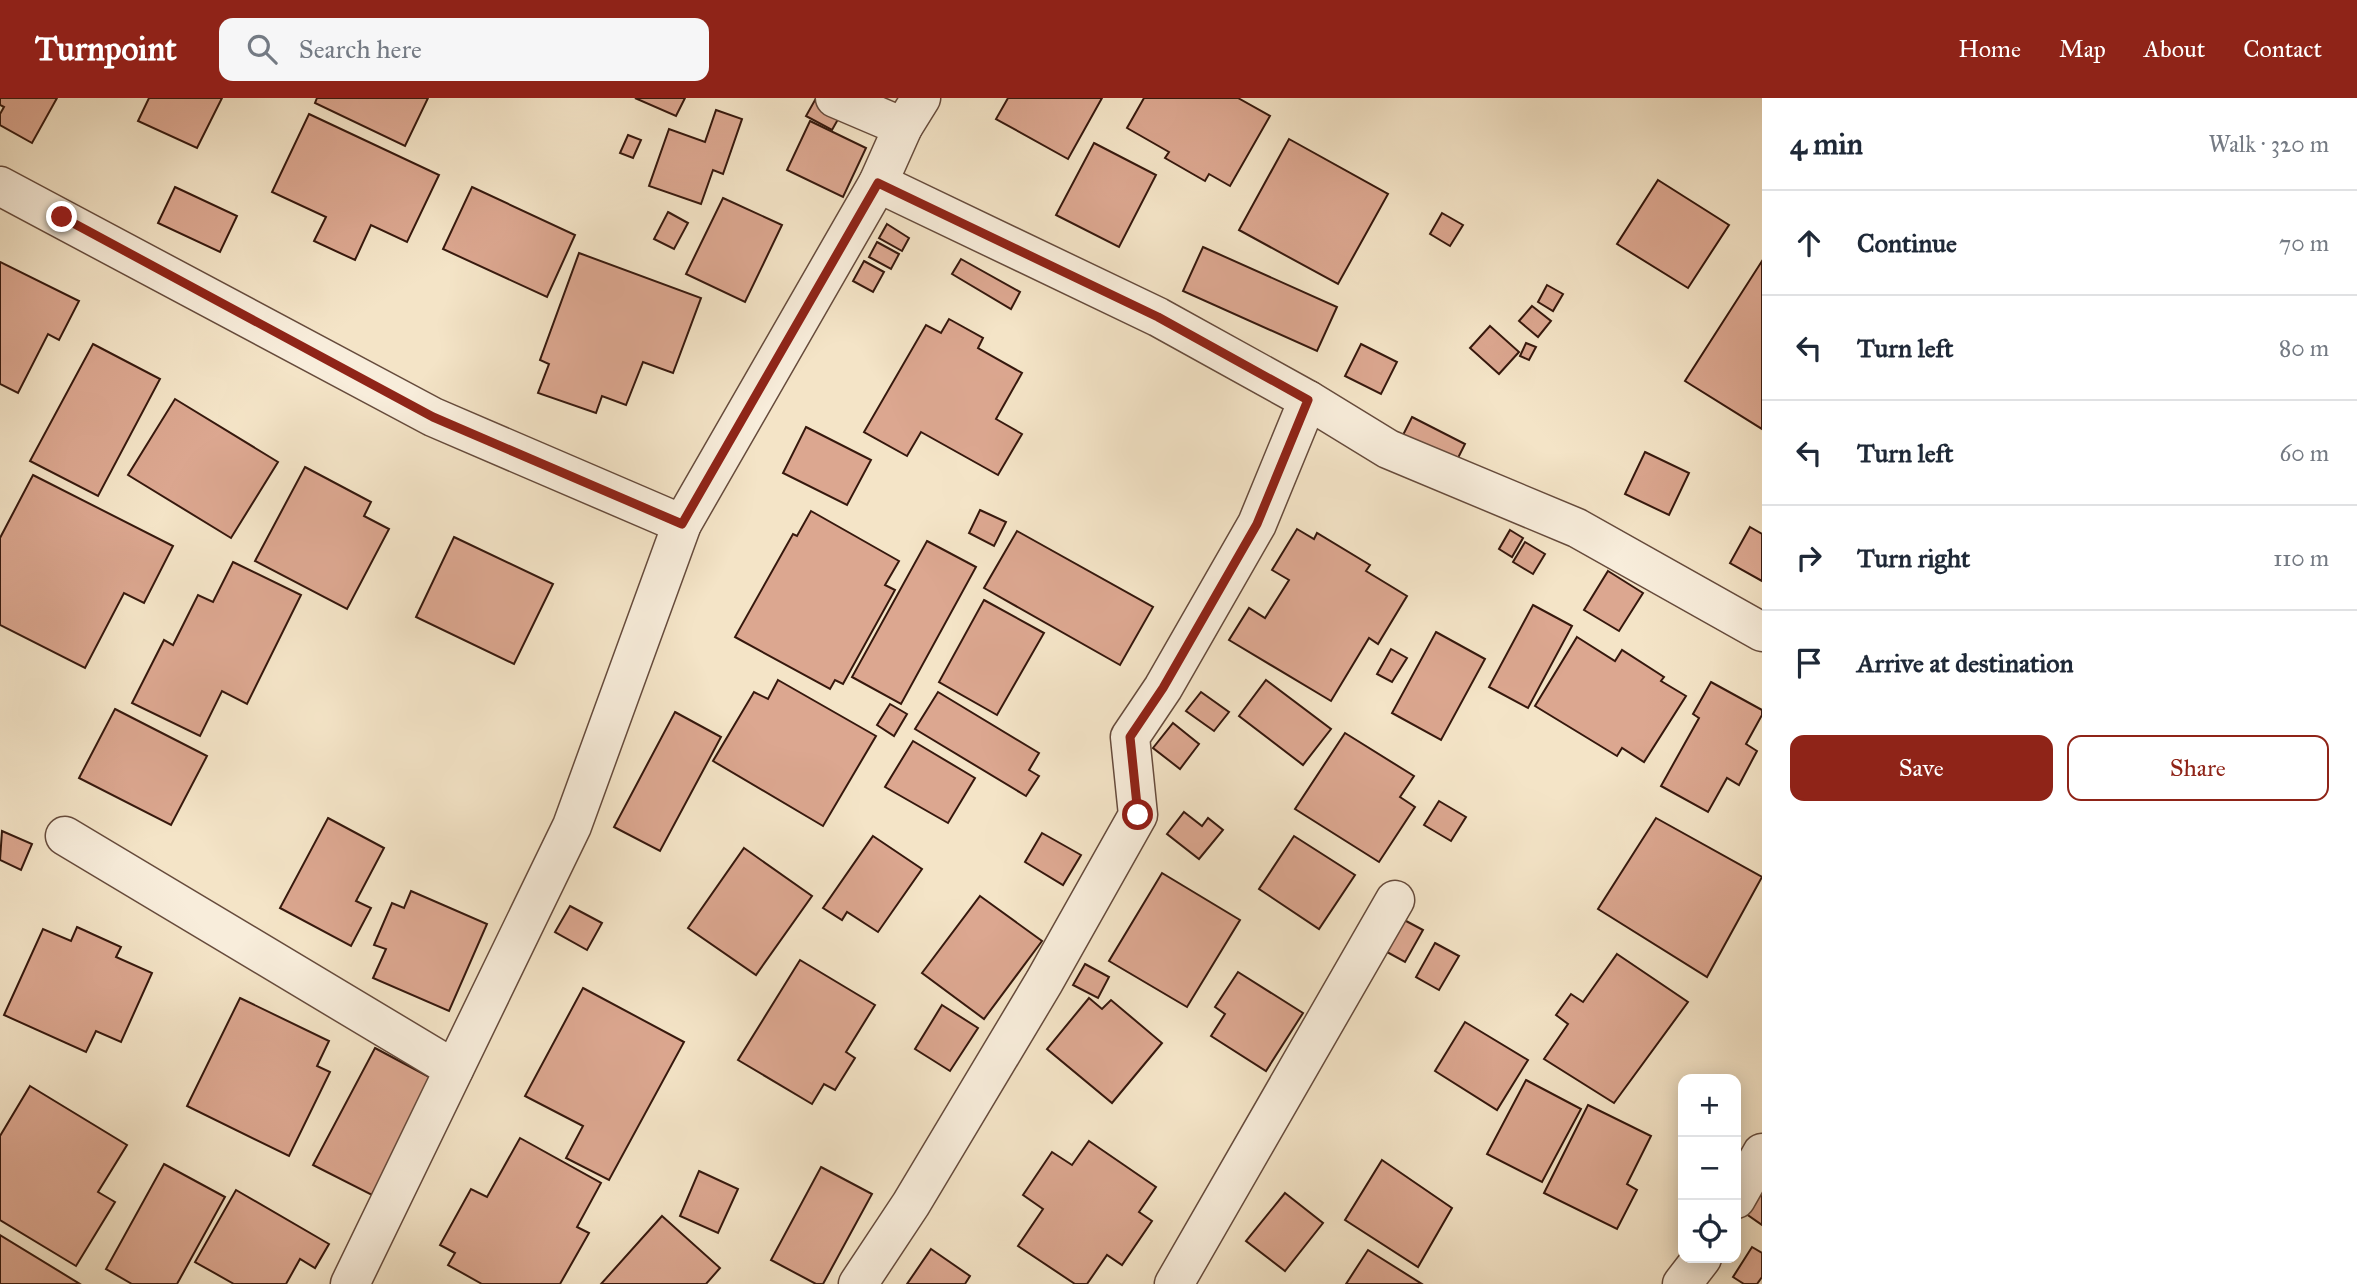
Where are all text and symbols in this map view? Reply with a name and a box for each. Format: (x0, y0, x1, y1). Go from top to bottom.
search box (219, 18, 709, 81)
text: Turnpoint (35, 29, 177, 69)
icon: search (243, 30, 281, 68)
text: Search here (299, 33, 422, 65)
text: Home (1958, 34, 2021, 64)
text: Map (2059, 34, 2106, 64)
text: About (2144, 34, 2205, 64)
text: Contact (2243, 34, 2322, 64)
text: 4 min (1790, 126, 1863, 162)
text: Walk · 320 m (2209, 130, 2329, 158)
route end (46, 201, 77, 232)
icon: ahead (1790, 224, 1828, 262)
text: Continue (1857, 227, 1957, 259)
text: 70 m (2279, 229, 2329, 257)
icon: left (1790, 329, 1828, 367)
text: Turn left (1857, 332, 1953, 364)
text: 80 m (2279, 334, 2329, 362)
icon: left (1790, 434, 1828, 472)
text: Turn left (1857, 437, 1953, 469)
text: 60 m (2280, 439, 2329, 467)
icon: right (1790, 539, 1828, 577)
text: Turn right (1857, 542, 1970, 574)
text: 110 m (2273, 544, 2329, 572)
icon: arrive (1790, 644, 1828, 682)
text: Arrive at destination (1857, 647, 2074, 679)
button: Save (1790, 735, 2053, 801)
button: Share (2067, 735, 2329, 801)
route start (1122, 799, 1153, 830)
map controls (1678, 1074, 1741, 1263)
button: + (1678, 1074, 1741, 1137)
button: − (1678, 1137, 1741, 1200)
button: locate (1678, 1200, 1741, 1263)

